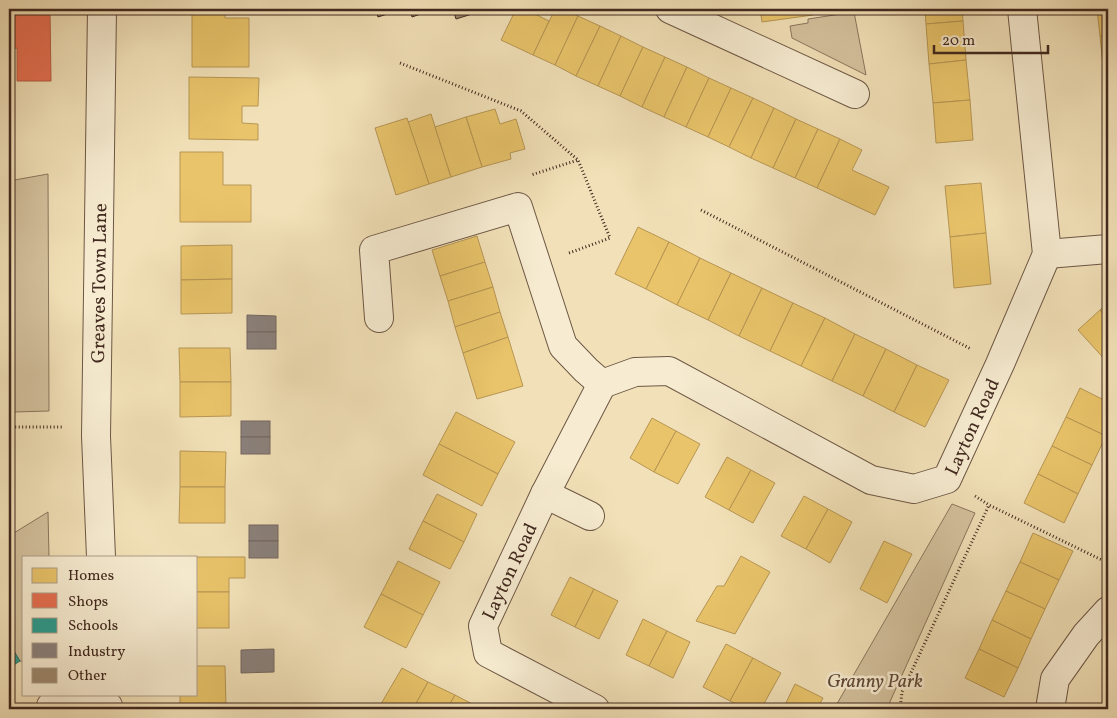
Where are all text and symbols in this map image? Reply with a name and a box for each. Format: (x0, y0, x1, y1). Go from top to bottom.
scale bar (934, 22, 1048, 54)
text: 20 m (942, 31, 975, 52)
street label: Greaves Town Lane (86, 203, 114, 363)
street label: Layton Road (939, 374, 1007, 480)
street label: Layton Road (477, 519, 545, 625)
legend (22, 556, 198, 696)
text: Homes (68, 566, 114, 587)
text: Shops (68, 592, 108, 613)
text: Schools (68, 616, 118, 637)
text: Industry (68, 642, 125, 663)
text: Other (68, 666, 107, 687)
park label: Granny Park (827, 669, 923, 695)

